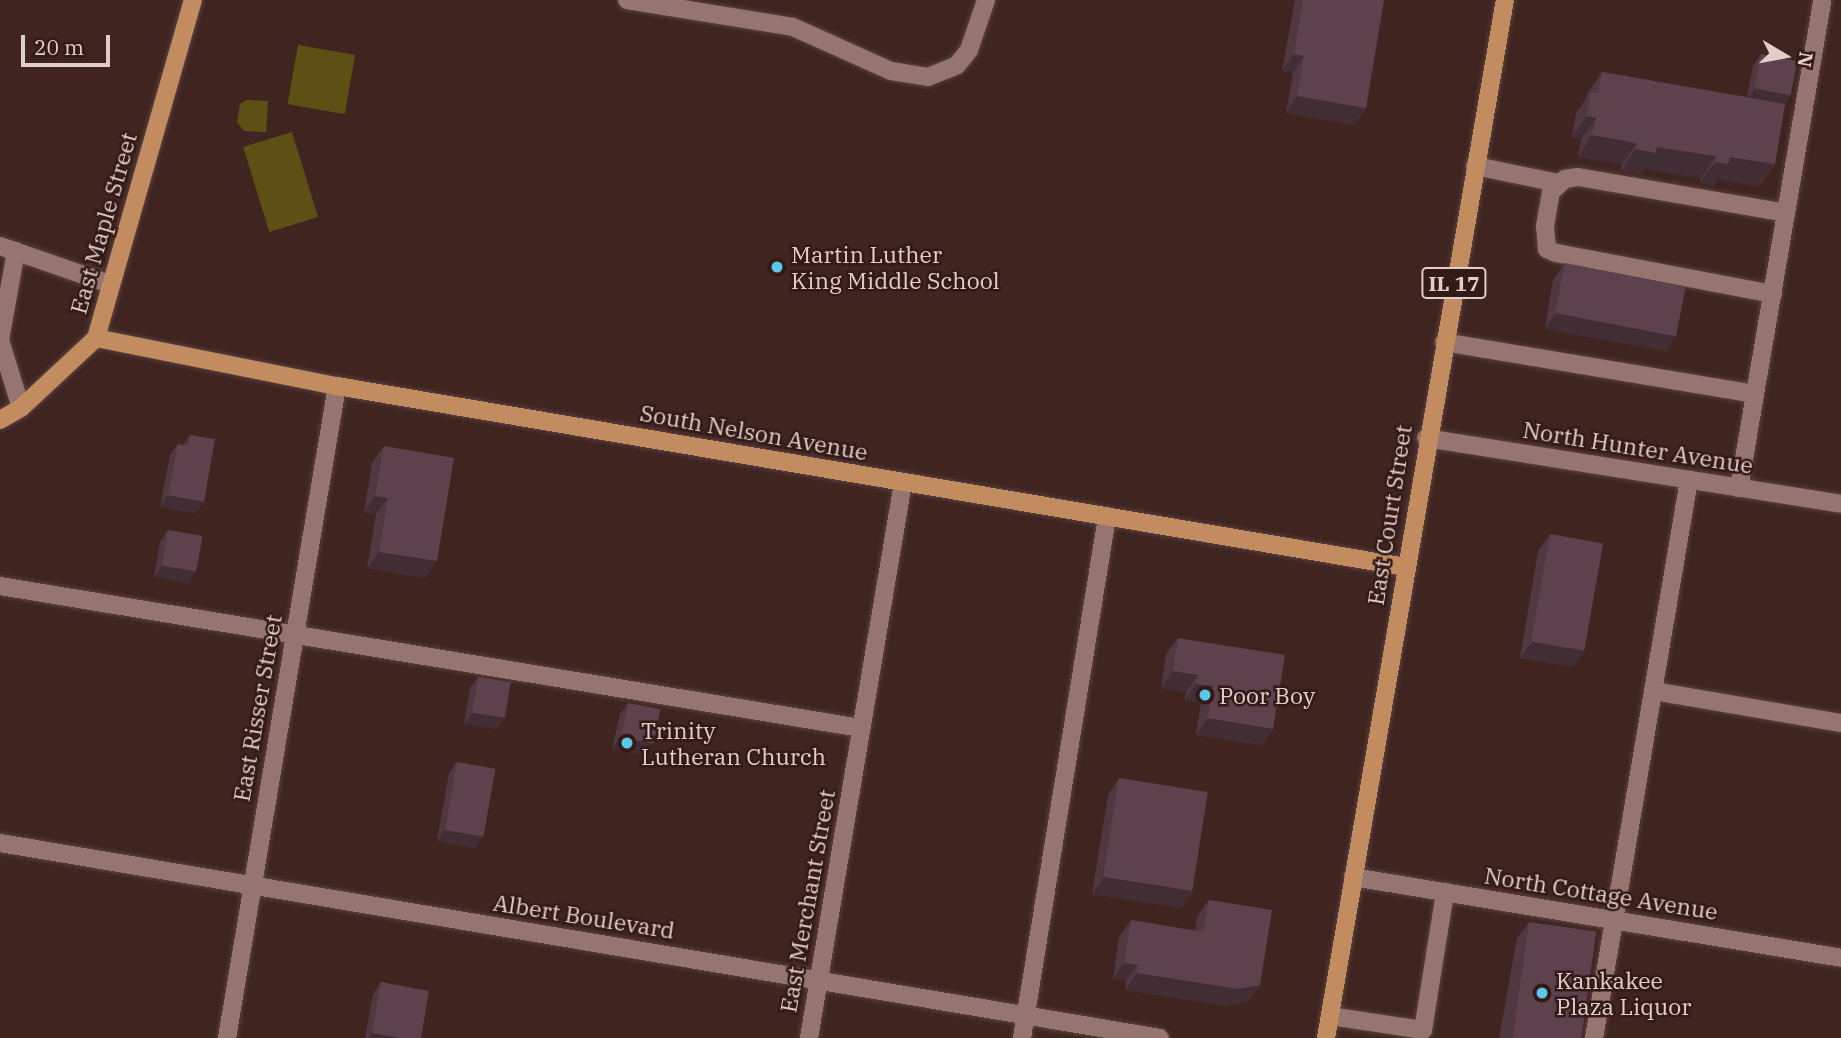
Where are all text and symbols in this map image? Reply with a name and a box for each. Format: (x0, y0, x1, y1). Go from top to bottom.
scale bar (24, 21, 114, 65)
north arrow (1750, 21, 1820, 91)
text: 20 m (34, 33, 84, 61)
text: N (1793, 50, 1819, 69)
street label: East Maple Street (64, 129, 142, 317)
place label: Martin Luther King Middle School (791, 240, 1000, 294)
marker: Martin Luther King Middle School (769, 259, 785, 275)
road number: IL 17 (1421, 266, 1487, 300)
street label: South Nelson Avenue (638, 398, 870, 466)
street label: North Hunter Avenue (1521, 415, 1755, 479)
street label: East Court Street (1361, 423, 1417, 607)
street label: East Risser Street (227, 612, 287, 804)
place label: Poor Boy (1219, 681, 1315, 709)
marker: Poor Boy (1197, 687, 1213, 703)
place label: Trinity Lutheran Church (641, 716, 826, 770)
marker: Trinity Lutheran Church (619, 735, 635, 751)
street label: East Merchant Street (774, 787, 840, 1015)
street label: North Cottage Avenue (1482, 861, 1720, 925)
street label: Albert Boulevard (491, 888, 677, 944)
place label: Kankakee Plaza Liquor (1556, 966, 1691, 1020)
marker: Kankakee Plaza Liquor (1534, 985, 1550, 1001)

